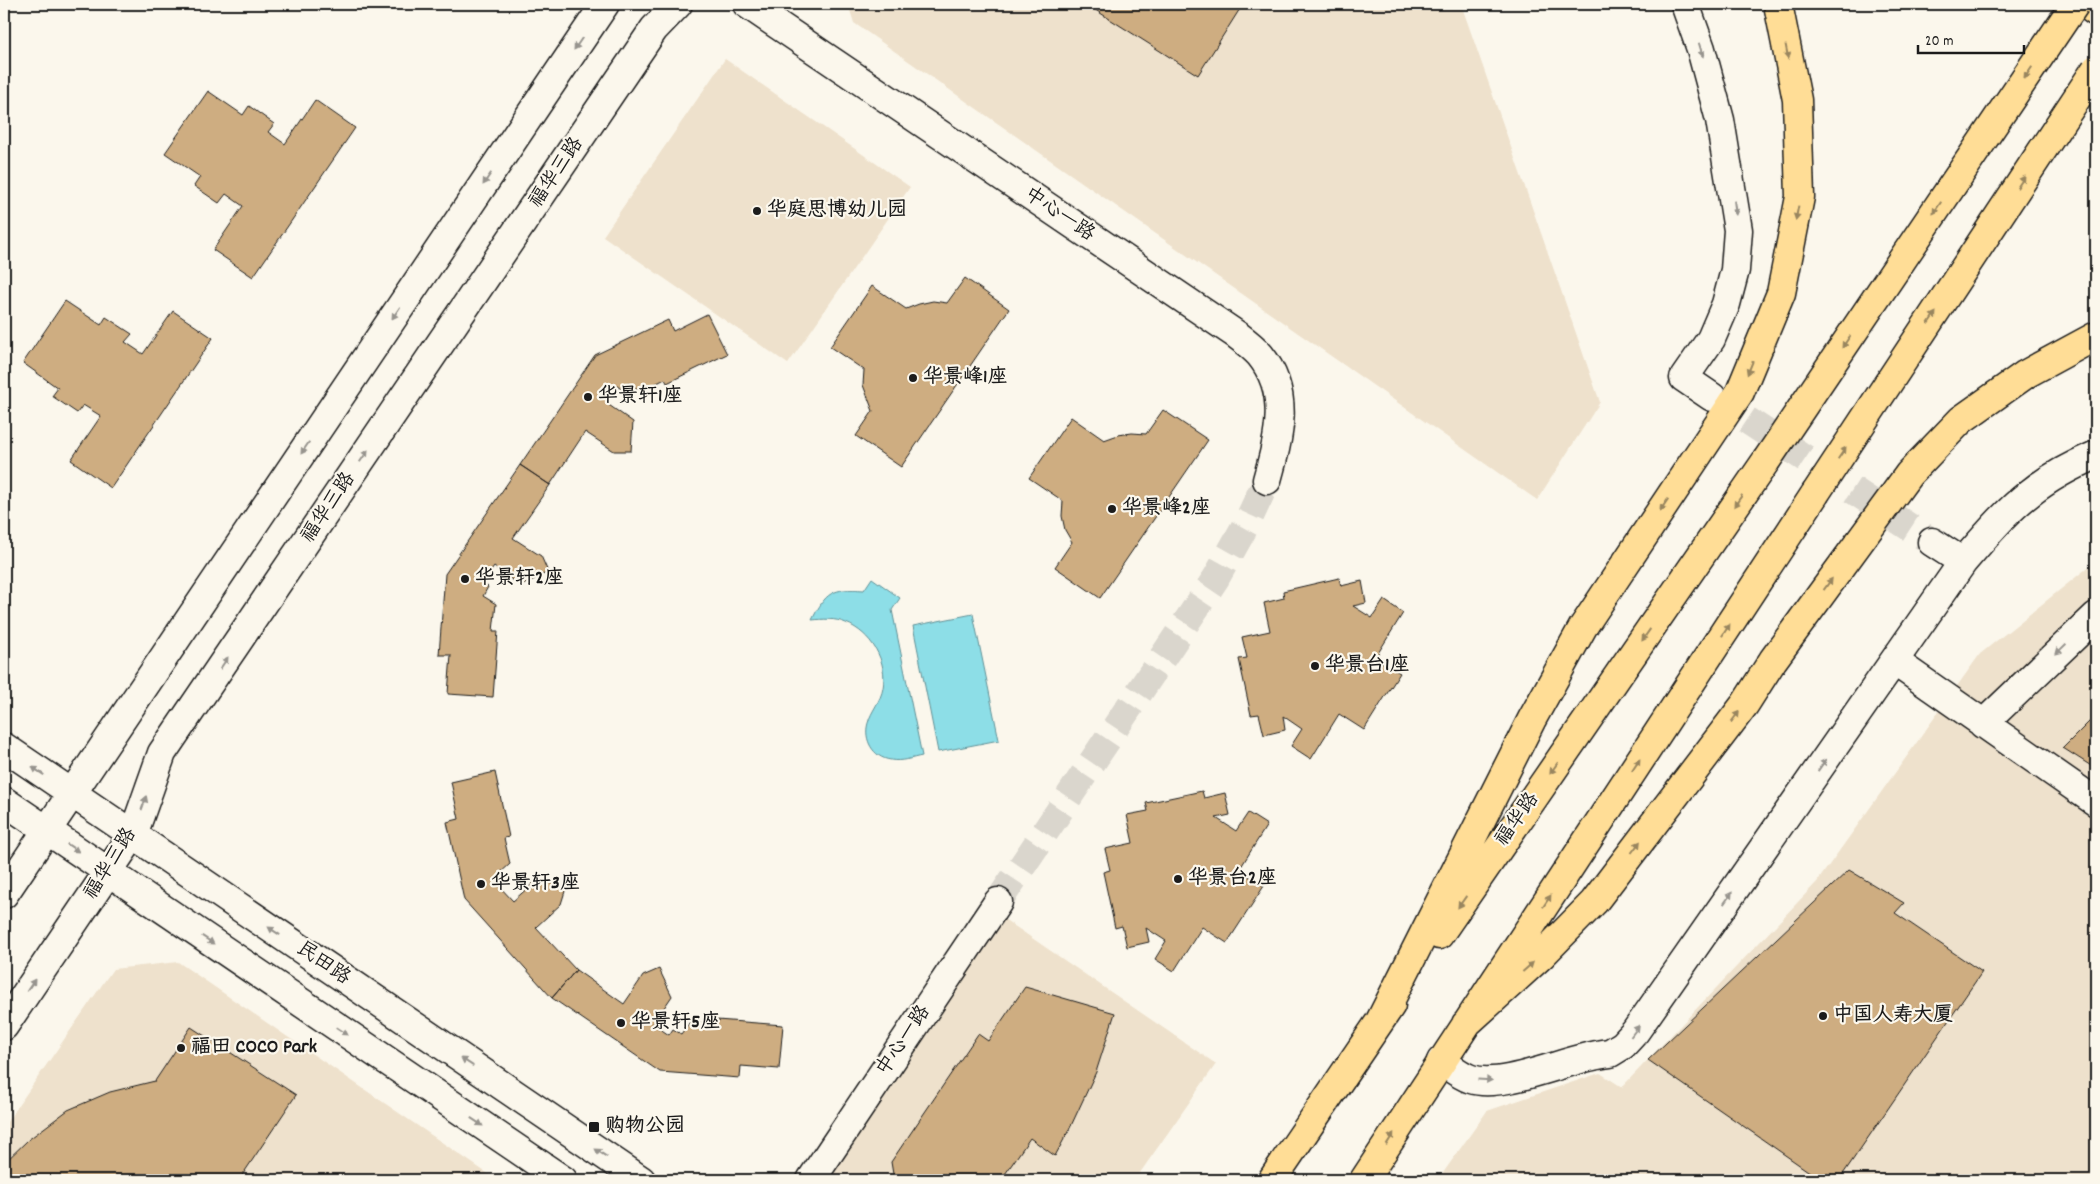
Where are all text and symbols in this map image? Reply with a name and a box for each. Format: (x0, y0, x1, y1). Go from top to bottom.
scale bar (1918, 22, 2024, 54)
text: 20 m (1925, 31, 1953, 53)
one-way arrow (573, 37, 583, 51)
one-way arrow (1697, 42, 1705, 57)
one-way arrow (1784, 44, 1792, 60)
one-way arrow (2023, 66, 2033, 80)
street label: 福华三路 (523, 131, 592, 214)
one-way arrow (482, 172, 492, 186)
one-way arrow (2017, 175, 2026, 189)
street label: 中心一路 (1018, 181, 1101, 250)
place label: 华庭思博幼儿园 (767, 197, 907, 225)
one-way arrow (1731, 201, 1739, 217)
one-way arrow (1932, 201, 1942, 214)
marker: 华庭思博幼儿园 (751, 205, 763, 217)
one-way arrow (1792, 205, 1800, 221)
one-way arrow (391, 307, 401, 320)
one-way arrow (1927, 311, 1936, 324)
one-way arrow (1841, 335, 1851, 349)
one-way arrow (1746, 361, 1754, 375)
place label: 华景峰1座 (923, 364, 1007, 392)
marker: 华景峰1座 (907, 372, 919, 384)
place label: 华景轩1座 (598, 383, 682, 411)
marker: 华景轩1座 (582, 391, 594, 403)
one-way arrow (300, 441, 310, 455)
one-way arrow (1837, 446, 1847, 460)
one-way arrow (359, 449, 369, 463)
street label: 福华三路 (295, 466, 364, 549)
one-way arrow (1733, 494, 1743, 508)
place label: 华景峰2座 (1122, 495, 1211, 523)
one-way arrow (1660, 498, 1669, 512)
marker: 华景峰2座 (1106, 503, 1118, 515)
place label: 华景轩2座 (475, 565, 564, 593)
marker: 华景轩2座 (459, 573, 471, 585)
one-way arrow (1823, 577, 1833, 591)
one-way arrow (1721, 623, 1730, 636)
one-way arrow (1641, 628, 1651, 641)
one-way arrow (2055, 643, 2067, 655)
place label: 华景台1座 (1325, 652, 1409, 680)
one-way arrow (219, 656, 229, 670)
marker: 华景台1座 (1309, 660, 1321, 672)
one-way arrow (1729, 711, 1740, 724)
one-way arrow (1632, 759, 1641, 772)
one-way arrow (1816, 759, 1827, 772)
one-way arrow (1549, 762, 1559, 775)
one-way arrow (31, 766, 45, 775)
street label: 福华路 (1489, 787, 1547, 853)
one-way arrow (141, 796, 148, 811)
street label: 福华三路 (78, 822, 145, 905)
one-way arrow (1631, 840, 1642, 853)
one-way arrow (66, 843, 80, 853)
place label: 华景台2座 (1188, 865, 1277, 893)
place label: 华景轩3座 (491, 870, 580, 898)
marker: 华景台2座 (1172, 873, 1184, 885)
marker: 华景轩3座 (475, 878, 487, 890)
one-way arrow (1723, 892, 1733, 905)
one-way arrow (1542, 894, 1552, 908)
one-way arrow (1457, 896, 1467, 909)
one-way arrow (268, 926, 281, 936)
one-way arrow (201, 935, 214, 944)
street label: 民田路 (290, 936, 357, 993)
one-way arrow (1522, 962, 1535, 973)
one-way arrow (26, 978, 36, 992)
street label: 中心一路 (870, 999, 939, 1082)
place label: 中国人寿大厦 (1833, 1002, 1953, 1030)
place label: 华景轩5座 (631, 1009, 720, 1037)
marker: 中国人寿大厦 (1817, 1010, 1829, 1022)
marker: 华景轩5座 (615, 1017, 627, 1029)
one-way arrow (1630, 1024, 1640, 1038)
one-way arrow (335, 1026, 349, 1036)
place label: 福田 COCO Park (191, 1034, 317, 1062)
marker: 福田 COCO Park (175, 1042, 187, 1054)
one-way arrow (460, 1057, 473, 1067)
one-way arrow (1477, 1077, 1493, 1085)
place label: 购物公园 (605, 1113, 685, 1141)
one-way arrow (470, 1117, 483, 1127)
marker: 购物公园 (587, 1120, 601, 1134)
one-way arrow (1385, 1132, 1395, 1146)
one-way arrow (594, 1148, 608, 1158)

